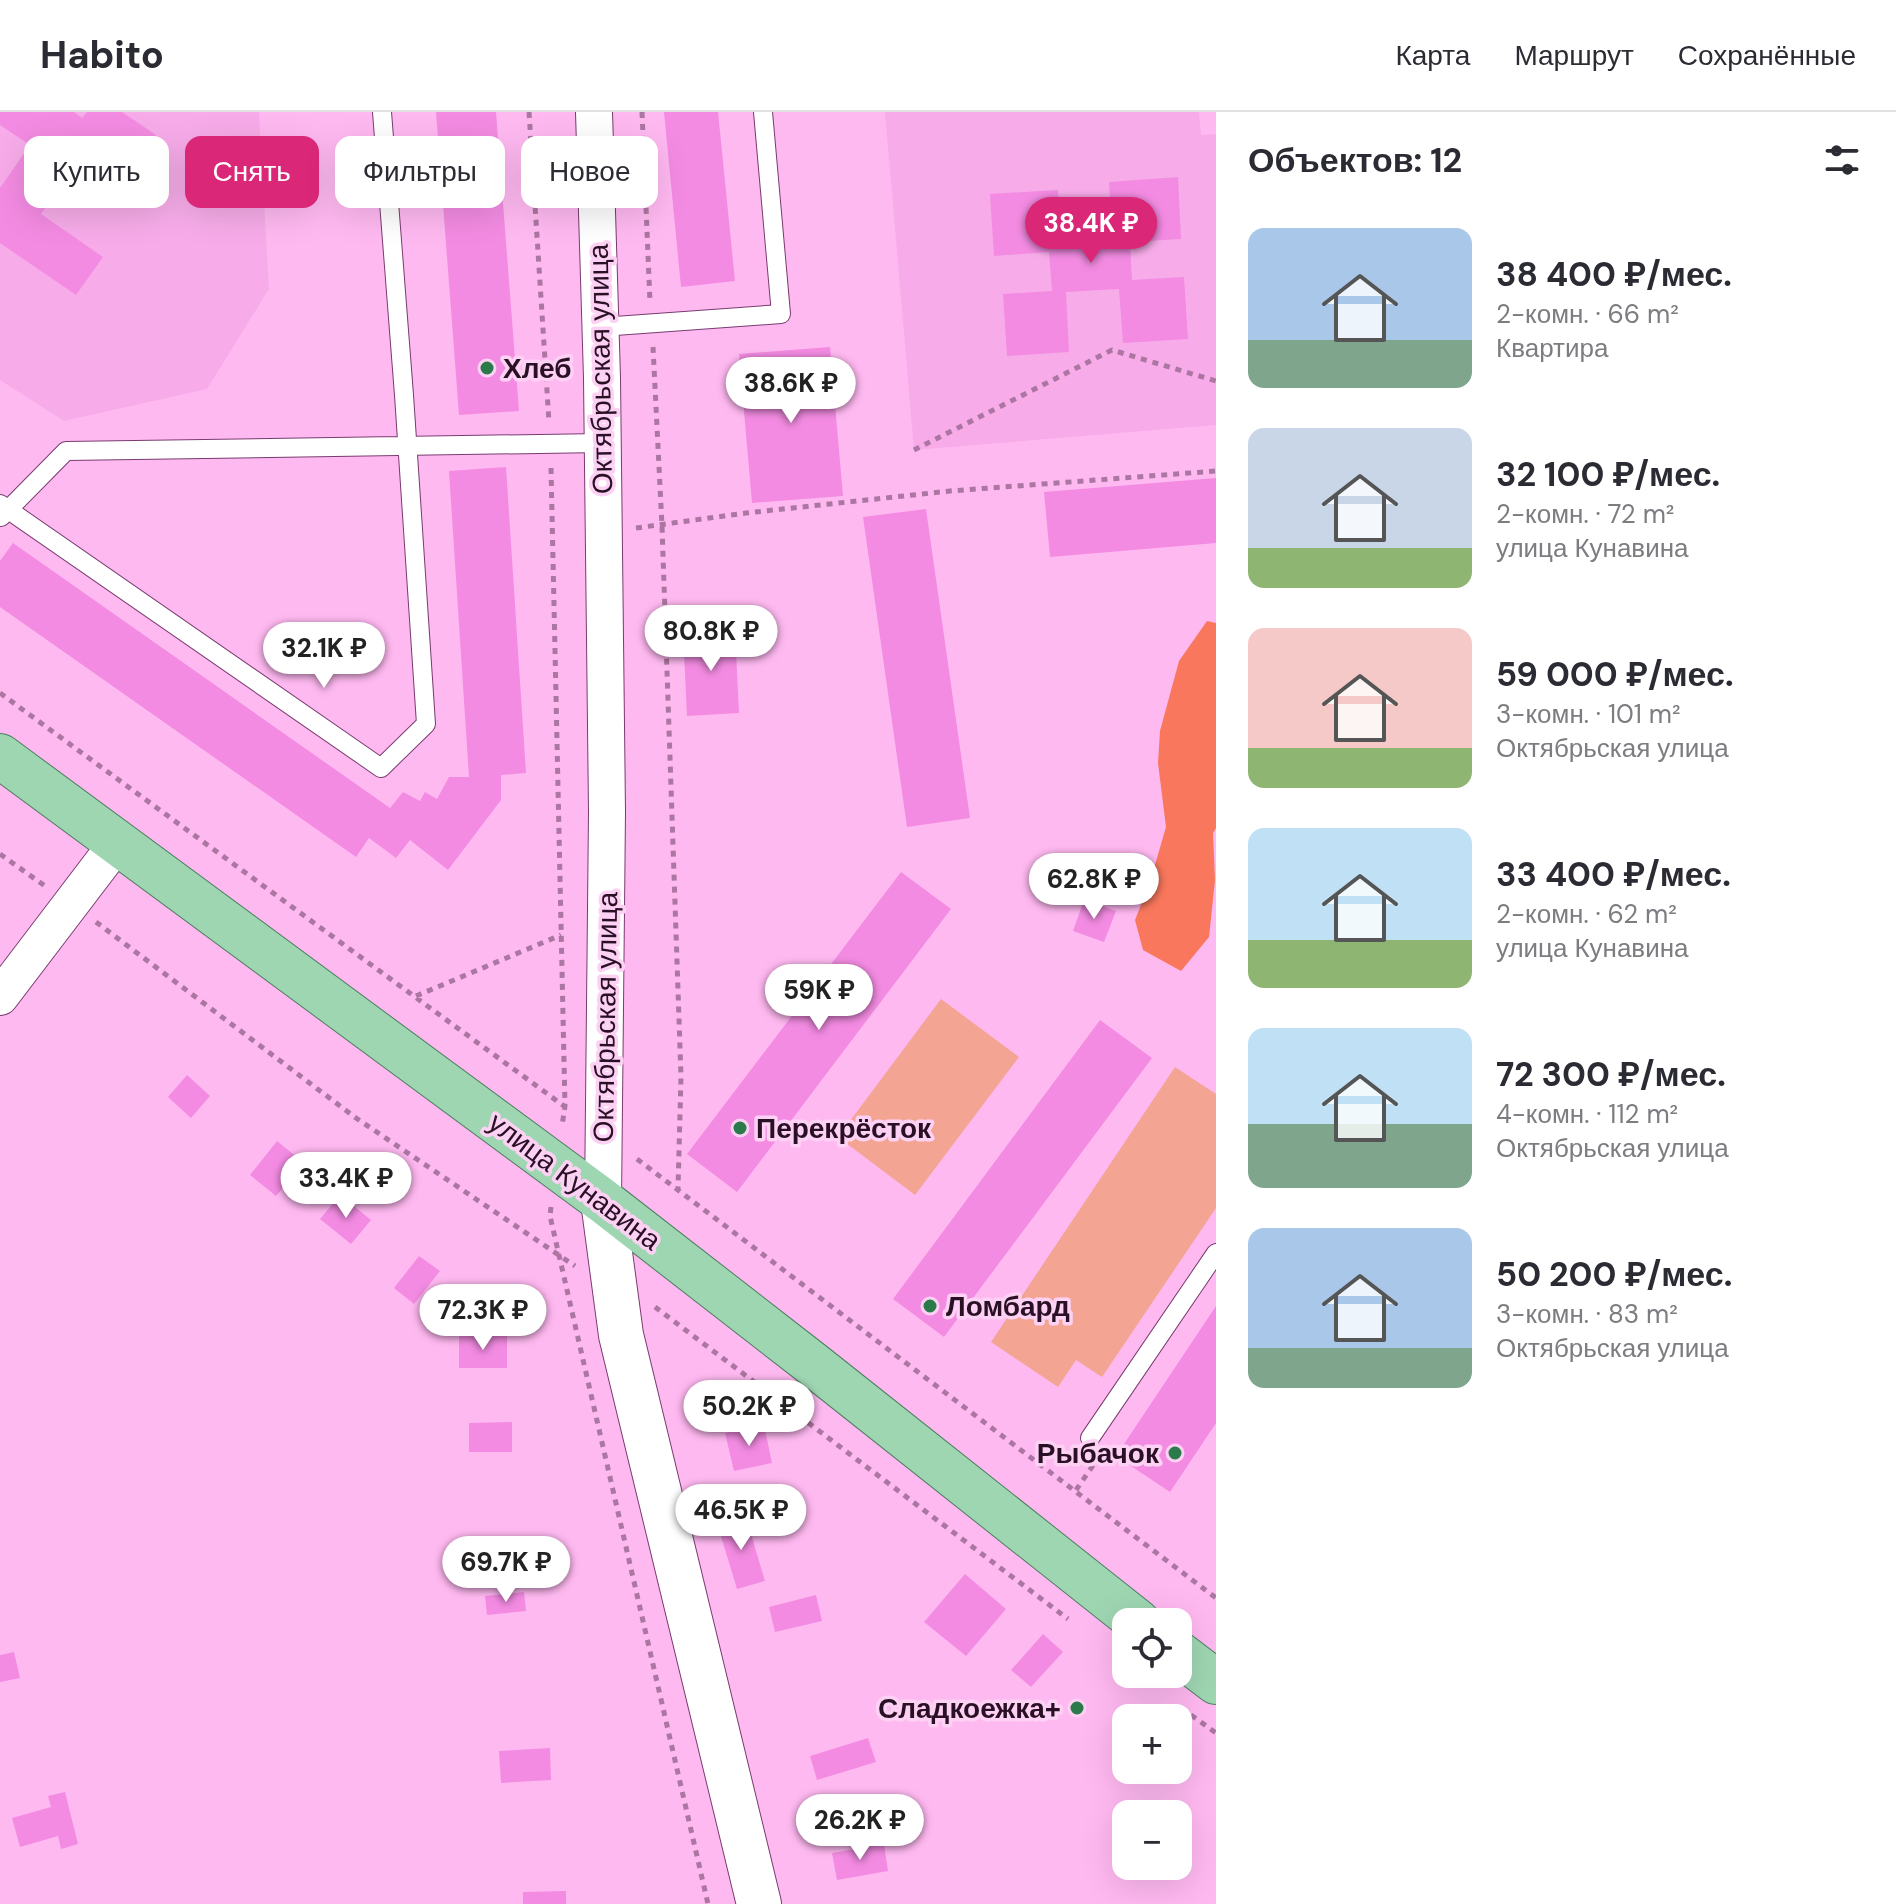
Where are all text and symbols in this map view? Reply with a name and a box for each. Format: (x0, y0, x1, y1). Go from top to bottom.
text: Habito (40, 30, 164, 80)
text: Карта (1395, 37, 1470, 74)
text: Маршрут (1514, 37, 1634, 74)
text: Сохранённые (1678, 37, 1856, 74)
chip: Купить (24, 136, 169, 208)
chip: Снять (185, 136, 319, 208)
chip: Фильтры (335, 136, 505, 208)
chip: Новое (521, 136, 658, 208)
text: Объектов: 12 (1248, 138, 1462, 183)
icon: filters (1820, 138, 1864, 182)
pin: 38.4K ₽ (1017, 197, 1165, 265)
text: 38.4K ₽ (1043, 206, 1139, 240)
street label: Октябрьская улица (580, 243, 621, 495)
text: 38 400 ₽/мес. (1496, 252, 1732, 297)
icon: home (1312, 260, 1408, 356)
text: 2-комн. · 66 m² (1496, 297, 1679, 331)
text: Квартира (1496, 331, 1608, 365)
place label: Хлеб (503, 350, 572, 387)
pin: 38.6K ₽ (717, 357, 865, 425)
marker: Хлеб (478, 359, 496, 377)
text: 38.6K ₽ (744, 366, 838, 400)
text: 32 100 ₽/мес. (1496, 452, 1720, 497)
icon: home (1312, 460, 1408, 556)
text: 2-комн. · 72 m² (1496, 497, 1674, 531)
text: улица Кунавина (1496, 531, 1689, 565)
pin: 80.8K ₽ (637, 605, 785, 673)
text: 80.8K ₽ (663, 614, 759, 648)
pin: 32.1K ₽ (250, 622, 398, 690)
text: 32.1K ₽ (281, 631, 367, 665)
text: 59 000 ₽/мес. (1496, 652, 1734, 697)
icon: home (1312, 660, 1408, 756)
text: 3-комн. · 101 m² (1496, 697, 1681, 731)
text: Октябрьская улица (1496, 731, 1729, 765)
text: 33 400 ₽/мес. (1496, 852, 1731, 897)
pin: 62.8K ₽ (1020, 853, 1168, 921)
icon: home (1312, 860, 1408, 956)
text: 62.8K ₽ (1047, 862, 1141, 896)
street label: Октябрьская улица (585, 891, 626, 1143)
text: 2-комн. · 62 m² (1496, 897, 1677, 931)
text: улица Кунавина (1496, 931, 1689, 965)
pin: 59K ₽ (763, 964, 875, 1032)
text: 59K ₽ (783, 973, 855, 1007)
text: 72 300 ₽/мес. (1496, 1052, 1726, 1097)
icon: home (1312, 1060, 1408, 1156)
text: 4-комн. · 112 m² (1496, 1097, 1678, 1131)
street label: улица Кунавина (481, 1104, 669, 1259)
place label: Перекрёсток (756, 1110, 932, 1147)
marker: Перекрёсток (731, 1119, 749, 1137)
text: Октябрьская улица (1496, 1131, 1729, 1165)
pin: 33.4K ₽ (272, 1152, 420, 1220)
text: 33.4K ₽ (299, 1161, 393, 1195)
text: 50 200 ₽/мес. (1496, 1252, 1732, 1297)
icon: home (1312, 1260, 1408, 1356)
pin: 72.3K ₽ (409, 1284, 557, 1352)
place label: Ломбард (946, 1288, 1070, 1325)
text: 72.3K ₽ (437, 1293, 529, 1327)
marker: Ломбард (921, 1297, 939, 1315)
text: 3-комн. · 83 m² (1496, 1297, 1678, 1331)
text: Октябрьская улица (1496, 1331, 1729, 1365)
pin: 50.2K ₽ (675, 1380, 823, 1448)
text: 50.2K ₽ (701, 1389, 797, 1423)
place label: Рыбачок (1037, 1435, 1160, 1472)
marker: Рыбачок (1166, 1444, 1184, 1462)
pin: 46.5K ₽ (667, 1484, 815, 1552)
text: 46.5K ₽ (693, 1493, 789, 1527)
pin: 69.7K ₽ (432, 1536, 580, 1604)
text: 69.7K ₽ (460, 1545, 552, 1579)
map controls (1112, 1608, 1192, 1880)
button: locate (1112, 1608, 1192, 1688)
place label: Сладкоежка+ (878, 1690, 1061, 1727)
marker: Сладкоежка+ (1068, 1699, 1086, 1717)
button: + (1112, 1704, 1192, 1784)
pin: 26.2K ₽ (786, 1794, 934, 1862)
button: − (1112, 1800, 1192, 1880)
text: 26.2K ₽ (814, 1803, 906, 1837)

